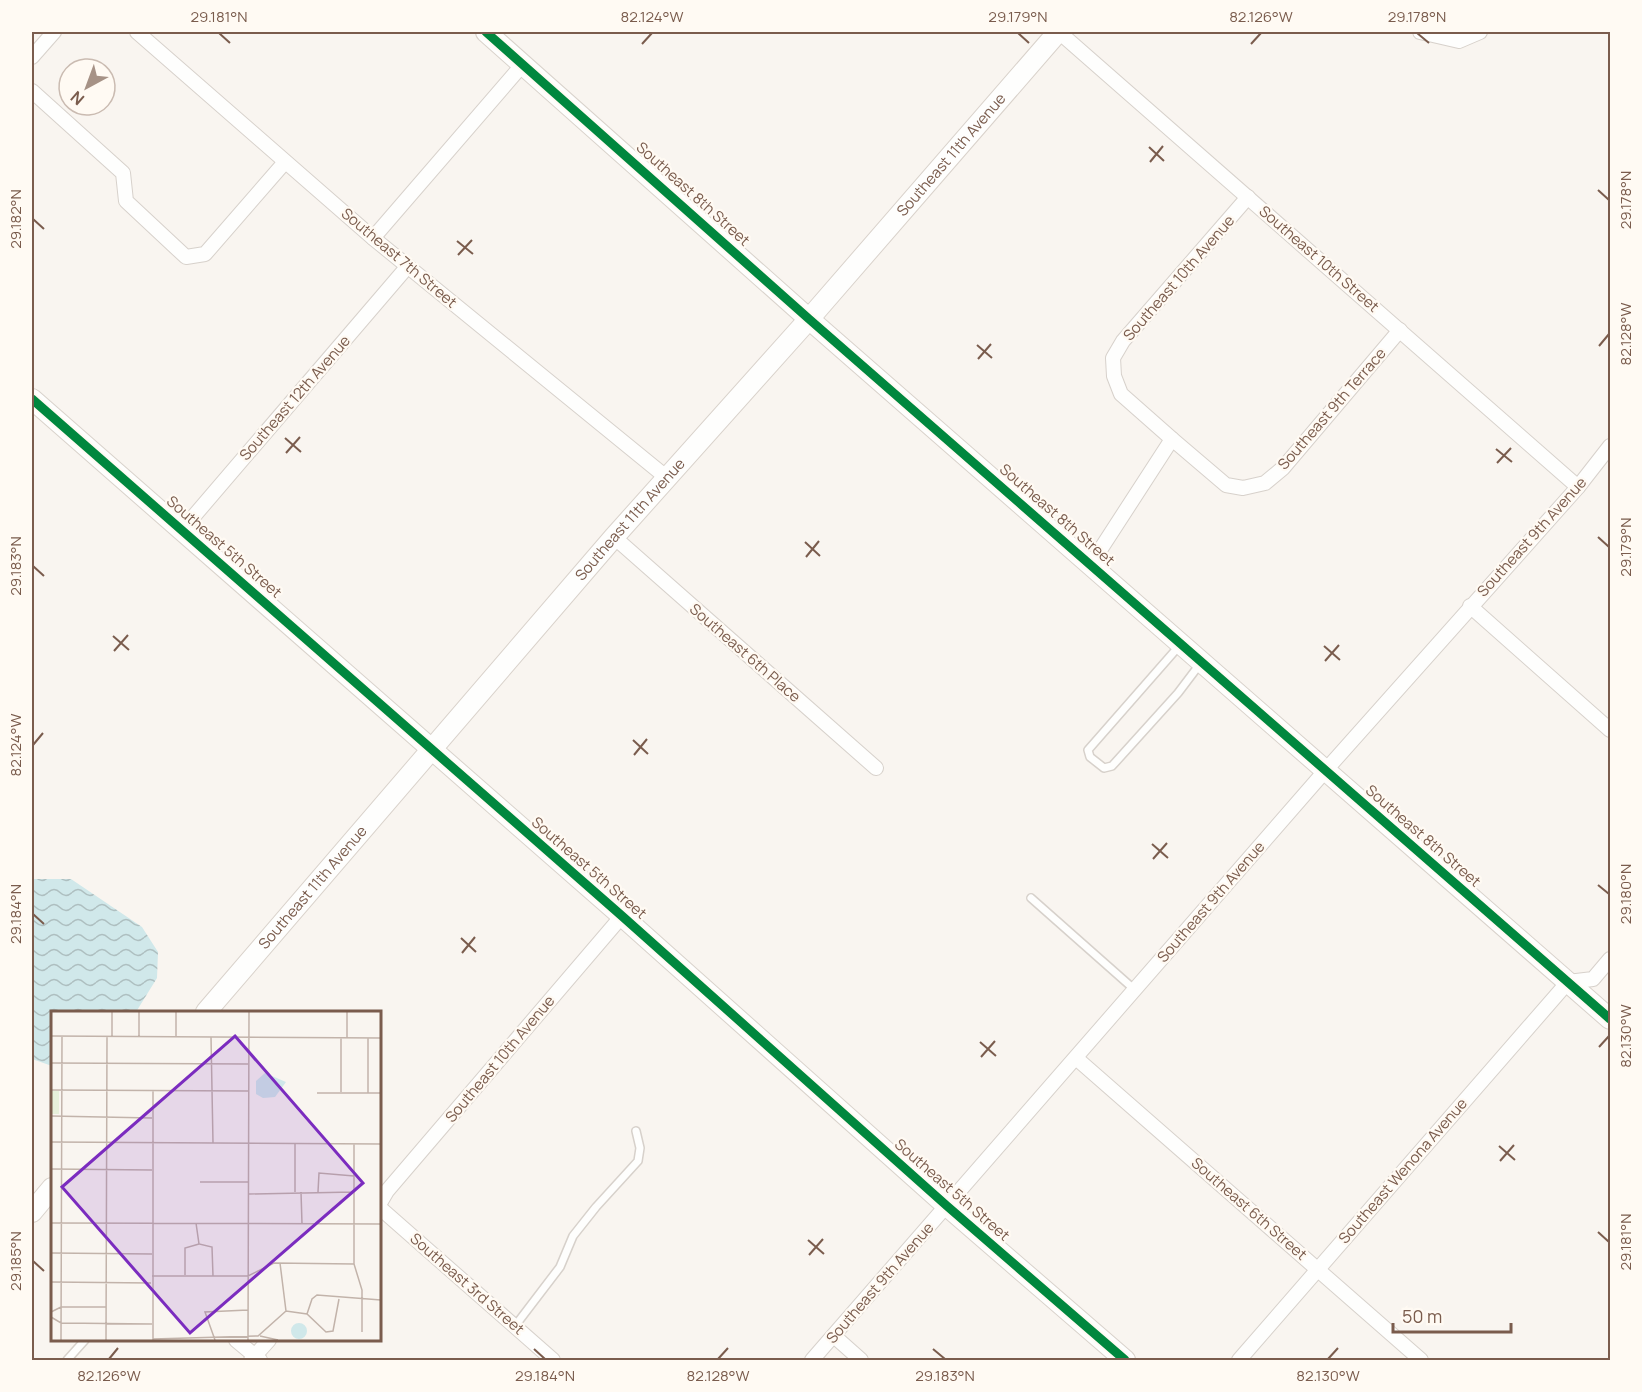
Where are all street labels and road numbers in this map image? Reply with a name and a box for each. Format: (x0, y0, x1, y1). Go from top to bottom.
street label: Southeast 11th Avenue (892, 88, 1011, 221)
street label: Southeast 8th Street (632, 137, 755, 250)
street label: Southeast 10th Street (1255, 201, 1384, 317)
street label: Southeast 7th Street (337, 203, 462, 312)
street label: Southeast 10th Avenue (1118, 210, 1239, 345)
street label: Southeast 12th Avenue (234, 330, 355, 465)
street label: Southeast 9th Terrace (1273, 343, 1391, 474)
street label: Southeast 11th Avenue (570, 453, 690, 585)
street label: Southeast 8th Street (995, 459, 1119, 571)
street label: Southeast 9th Avenue (1472, 472, 1591, 601)
street label: Southeast 5th Street (162, 491, 286, 603)
street label: Southeast 6th Place (685, 599, 806, 707)
street label: Southeast 8th Street (1361, 780, 1485, 892)
street label: Southeast 5th Street (527, 812, 651, 924)
street label: Southeast 11th Avenue (253, 821, 372, 954)
street label: Southeast 9th Avenue (1152, 836, 1269, 967)
street label: Southeast 10th Avenue (440, 990, 559, 1127)
street label: Southeast Wenona Avenue (1333, 1093, 1472, 1248)
street label: Southeast 5th Street (890, 1134, 1014, 1246)
street label: Southeast 6th Street (1187, 1152, 1312, 1265)
street label: Southeast 9th Avenue (821, 1217, 938, 1348)
street label: Southeast 3rd Street (406, 1228, 529, 1339)

